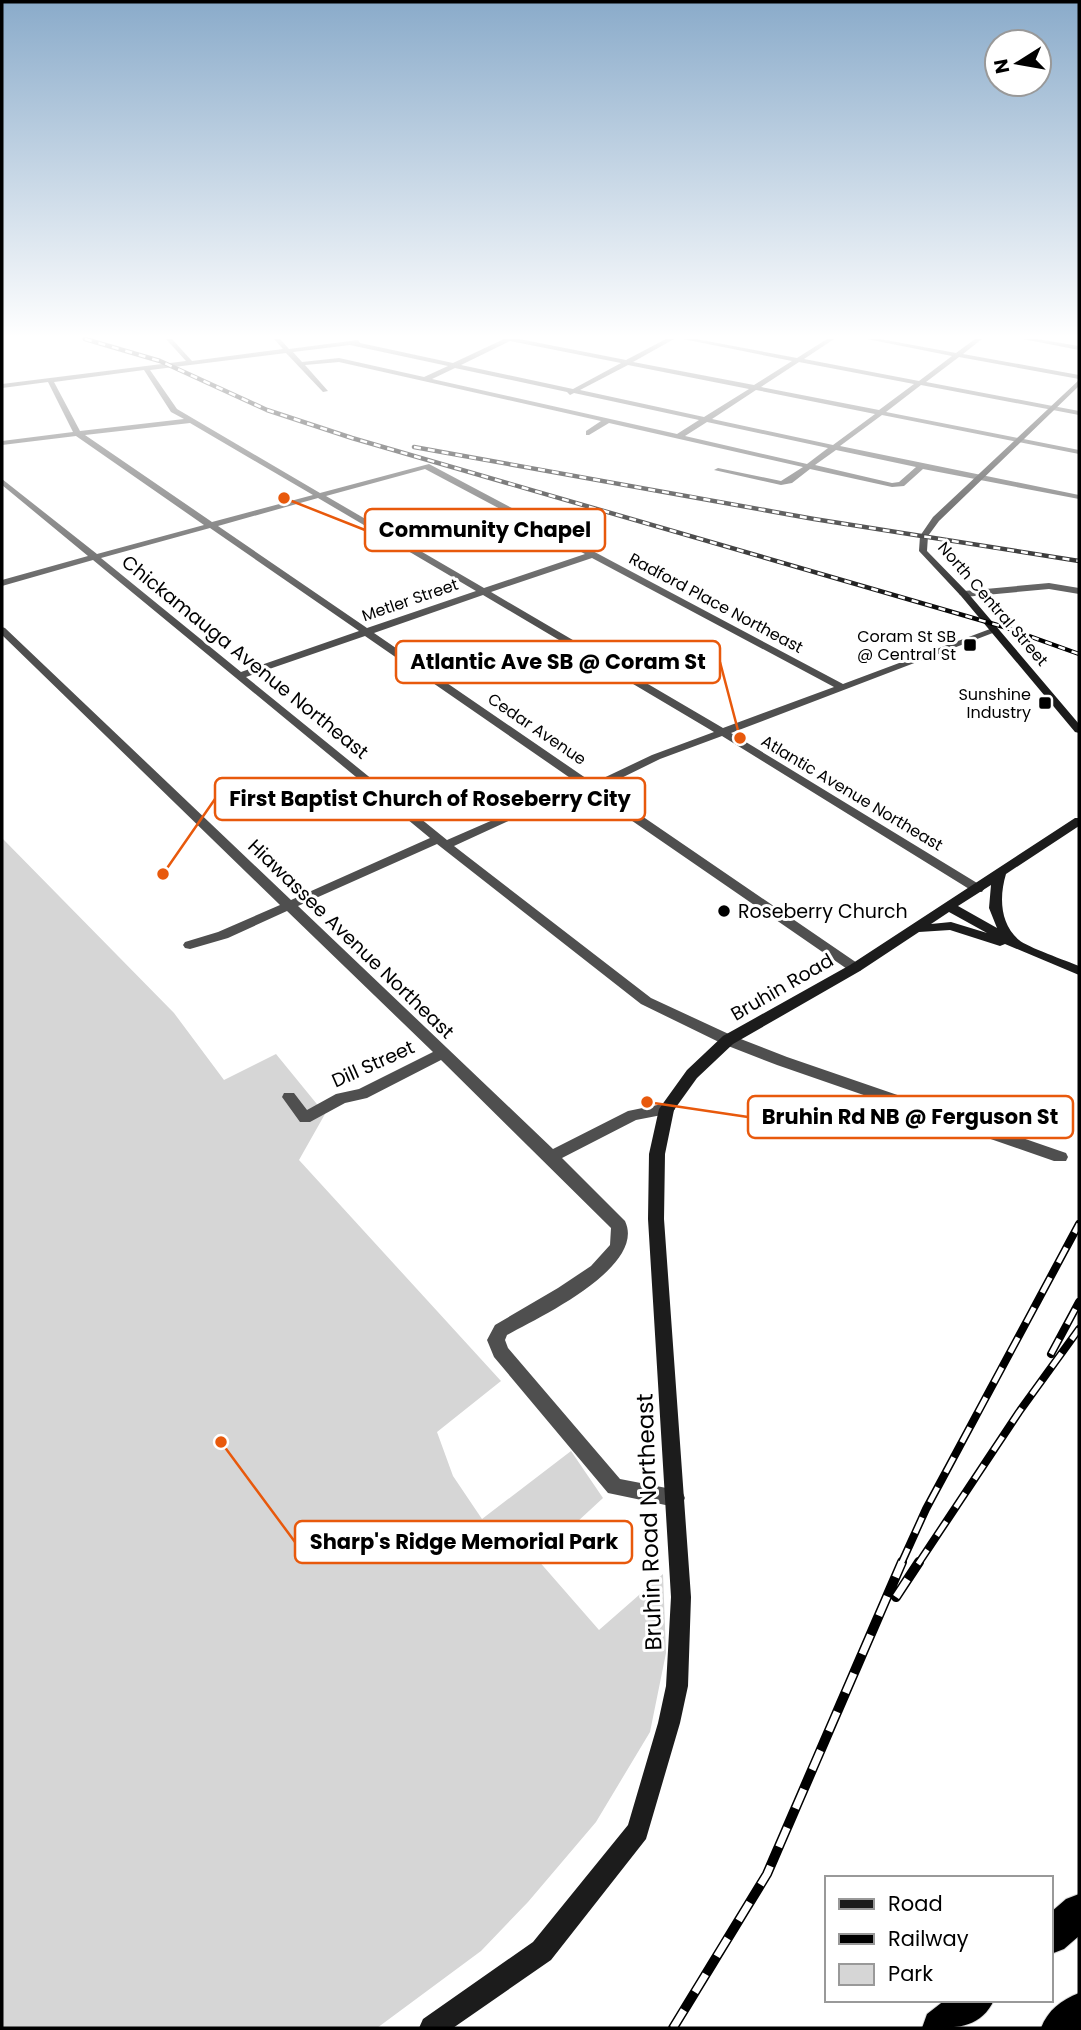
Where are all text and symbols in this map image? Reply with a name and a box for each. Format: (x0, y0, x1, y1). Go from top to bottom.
north arrow (983, 28, 1053, 98)
text: N (987, 57, 1016, 76)
callout: Community Chapel (365, 509, 605, 551)
text: Community Chapel (379, 515, 591, 544)
street label: North Central Street (933, 537, 1054, 671)
street label: Radford Place Northeast (625, 547, 807, 659)
street label: Chickamauga Avenue Northeast (116, 549, 374, 765)
street label: Metler Street (359, 573, 461, 627)
place label: Coram St SB @ Central St (857, 625, 956, 666)
marker: Coram St SB @ Central St (962, 637, 978, 653)
callout: Atlantic Ave SB @ Coram St (396, 641, 720, 683)
text: Atlantic Ave SB @ Coram St (410, 647, 706, 676)
place label: Sunshine Industry (958, 683, 1031, 724)
street label: Cedar Avenue (483, 688, 591, 771)
marker: Sunshine Industry (1037, 695, 1053, 711)
street label: Atlantic Avenue Northeast (757, 730, 947, 857)
callout: First Baptist Church of Roseberry City (215, 778, 645, 820)
text: First Baptist Church of Roseberry City (229, 784, 632, 813)
street label: Hiawassee Avenue Northeast (242, 833, 460, 1045)
place label: Roseberry Church (738, 898, 908, 925)
marker: Roseberry Church (716, 903, 732, 919)
street label: Bruhin Road (726, 947, 838, 1027)
street label: Dill Street (327, 1034, 419, 1094)
callout: Bruhin Rd NB @ Ferguson St (748, 1096, 1073, 1138)
text: Bruhin Rd NB @ Ferguson St (762, 1102, 1058, 1131)
street label: Bruhin Road Northeast (629, 1393, 669, 1651)
callout: Sharp's Ridge Memorial Park (295, 1521, 632, 1563)
text: Sharp's Ridge Memorial Park (310, 1527, 618, 1556)
legend (825, 1876, 1053, 2002)
text: Road (888, 1889, 943, 1918)
text: Railway (888, 1924, 969, 1953)
text: Park (888, 1959, 933, 1988)

